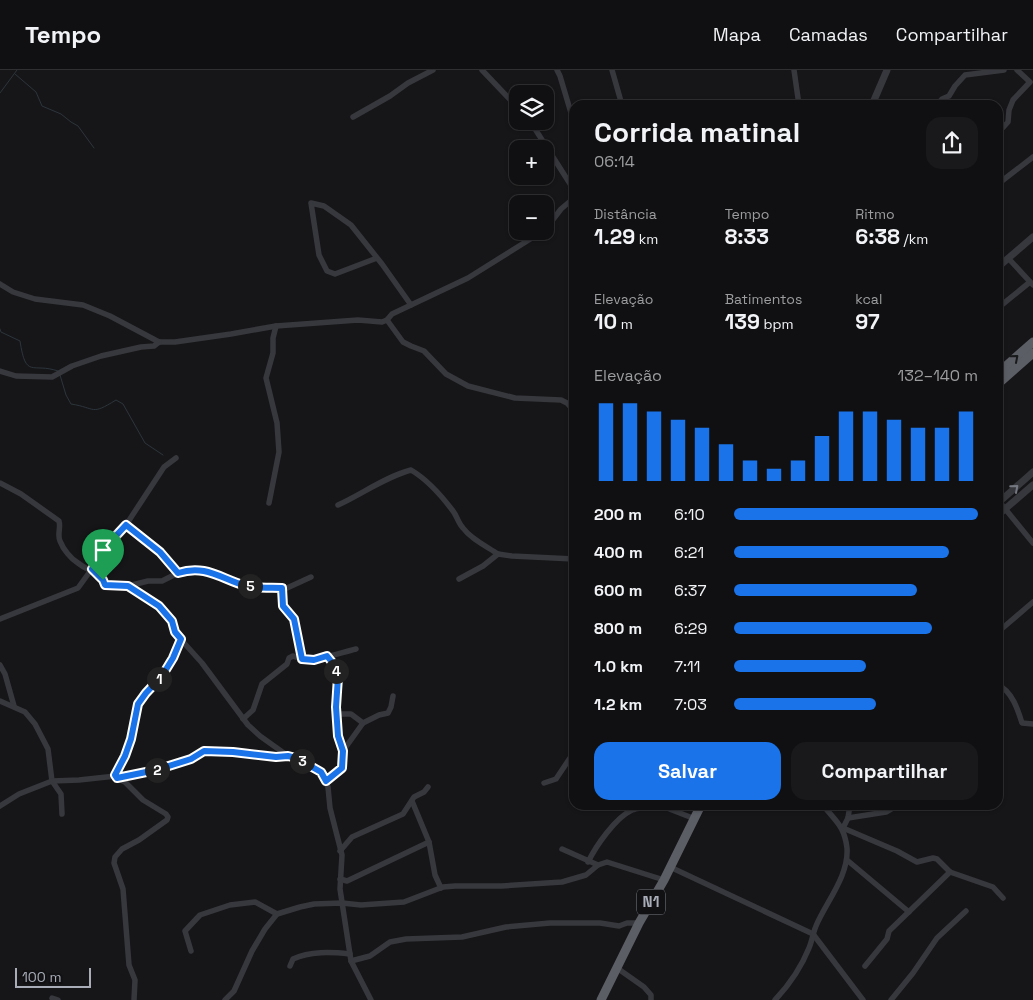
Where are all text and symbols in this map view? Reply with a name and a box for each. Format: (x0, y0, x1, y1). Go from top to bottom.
text: Tempo (25, 19, 101, 50)
text: Mapa (713, 23, 761, 46)
text: Camadas (789, 23, 868, 46)
text: Compartilhar (896, 23, 1008, 46)
map controls (509, 85, 554, 240)
button: layers (509, 85, 554, 130)
text: Corrida matinal (594, 114, 800, 150)
button: share (926, 117, 978, 169)
button: + (509, 140, 554, 185)
text: 06:14 (594, 151, 635, 172)
button: − (509, 195, 554, 240)
text: Distância (594, 205, 657, 223)
text: Tempo (725, 205, 769, 223)
text: Ritmo (855, 205, 895, 223)
text: 1.29 (594, 223, 635, 250)
text: 8:33 (725, 223, 769, 250)
text: 6:38 (855, 223, 900, 250)
text: km (635, 230, 658, 248)
text: /km (900, 230, 928, 248)
text: Elevação (594, 290, 653, 308)
text: Batimentos (725, 290, 802, 308)
text: kcal (855, 290, 882, 308)
text: 10 (594, 308, 617, 335)
text: 139 (725, 308, 760, 335)
text: 97 (855, 308, 880, 335)
text: m (617, 315, 633, 333)
text: bpm (760, 315, 794, 333)
one-way arrow (1010, 354, 1019, 363)
text: Elevação (594, 365, 662, 386)
text: 132–140 m (898, 365, 978, 386)
one-way arrow (1010, 484, 1019, 493)
text: 200 m (594, 504, 642, 525)
text: 6:10 (674, 504, 705, 525)
pin (82, 529, 124, 580)
icon: arrive (89, 536, 117, 564)
text: 400 m (594, 542, 643, 563)
text: 6:21 (674, 542, 704, 563)
pin: 5 (238, 574, 262, 598)
text: 5 (246, 577, 255, 595)
text: 600 m (594, 580, 642, 601)
text: 6:37 (674, 580, 707, 601)
text: 800 m (594, 618, 642, 639)
text: 6:29 (674, 618, 707, 639)
text: 1.0 km (594, 656, 643, 677)
text: 7:11 (674, 656, 700, 677)
pin: 4 (324, 658, 348, 684)
text: 4 (332, 662, 341, 680)
pin: 1 (146, 666, 172, 692)
text: 1 (156, 670, 163, 688)
text: 1.2 km (594, 694, 642, 715)
text: 7:03 (674, 694, 707, 715)
button: Salvar (594, 742, 781, 800)
button: Compartilhar (791, 742, 978, 800)
pin: 3 (290, 748, 314, 774)
text: 3 (298, 752, 307, 770)
pin: 2 (144, 758, 170, 782)
text: 2 (153, 761, 162, 779)
road number: N1 (637, 890, 665, 914)
scale bar (15, 965, 91, 988)
text: 100 m (22, 968, 61, 986)

